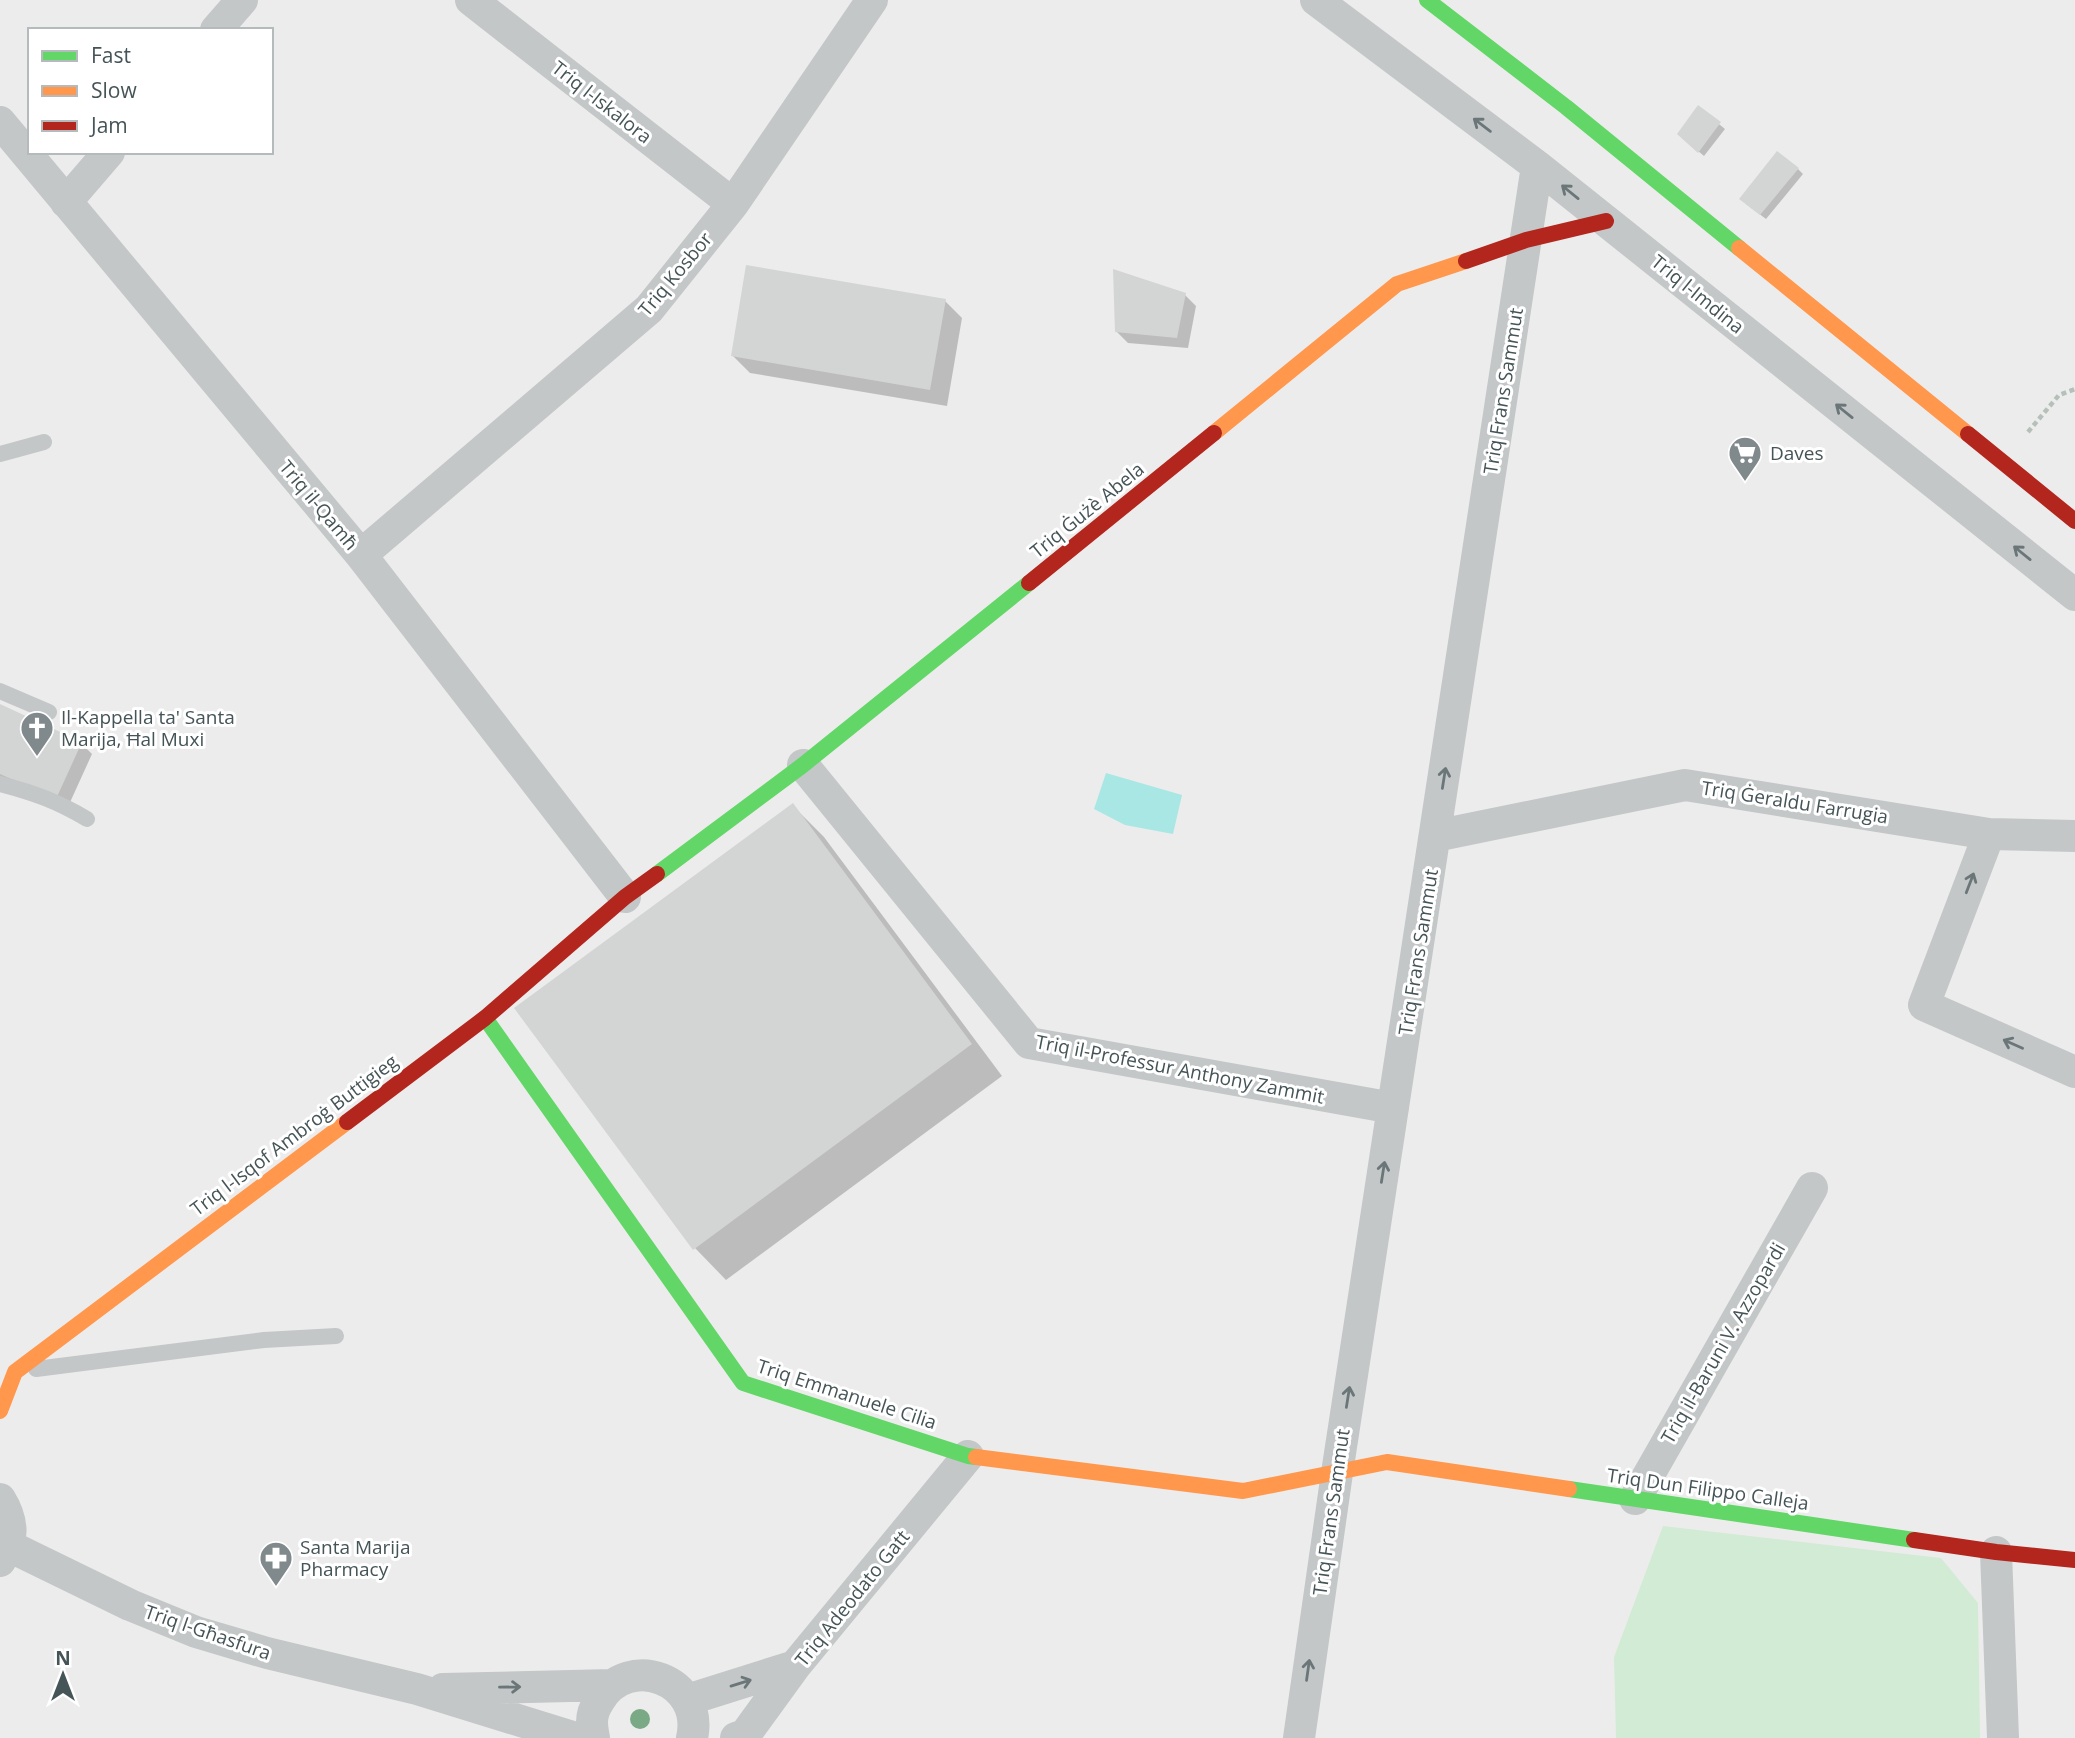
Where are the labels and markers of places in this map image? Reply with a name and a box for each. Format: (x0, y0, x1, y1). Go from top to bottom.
supermarket icon: Daves (1726, 434, 1764, 483)
place label: Daves (1770, 440, 1824, 466)
place label: Il-Kappella ta' Santa Marija, Ħal Muxi (61, 704, 235, 752)
church icon: Il-Kappella ta' Santa Marija, Ħal Muxi (18, 709, 56, 758)
place label: Santa Marija Pharmacy (300, 1534, 410, 1582)
pharmacy icon: Santa Marija Pharmacy (257, 1539, 295, 1588)

